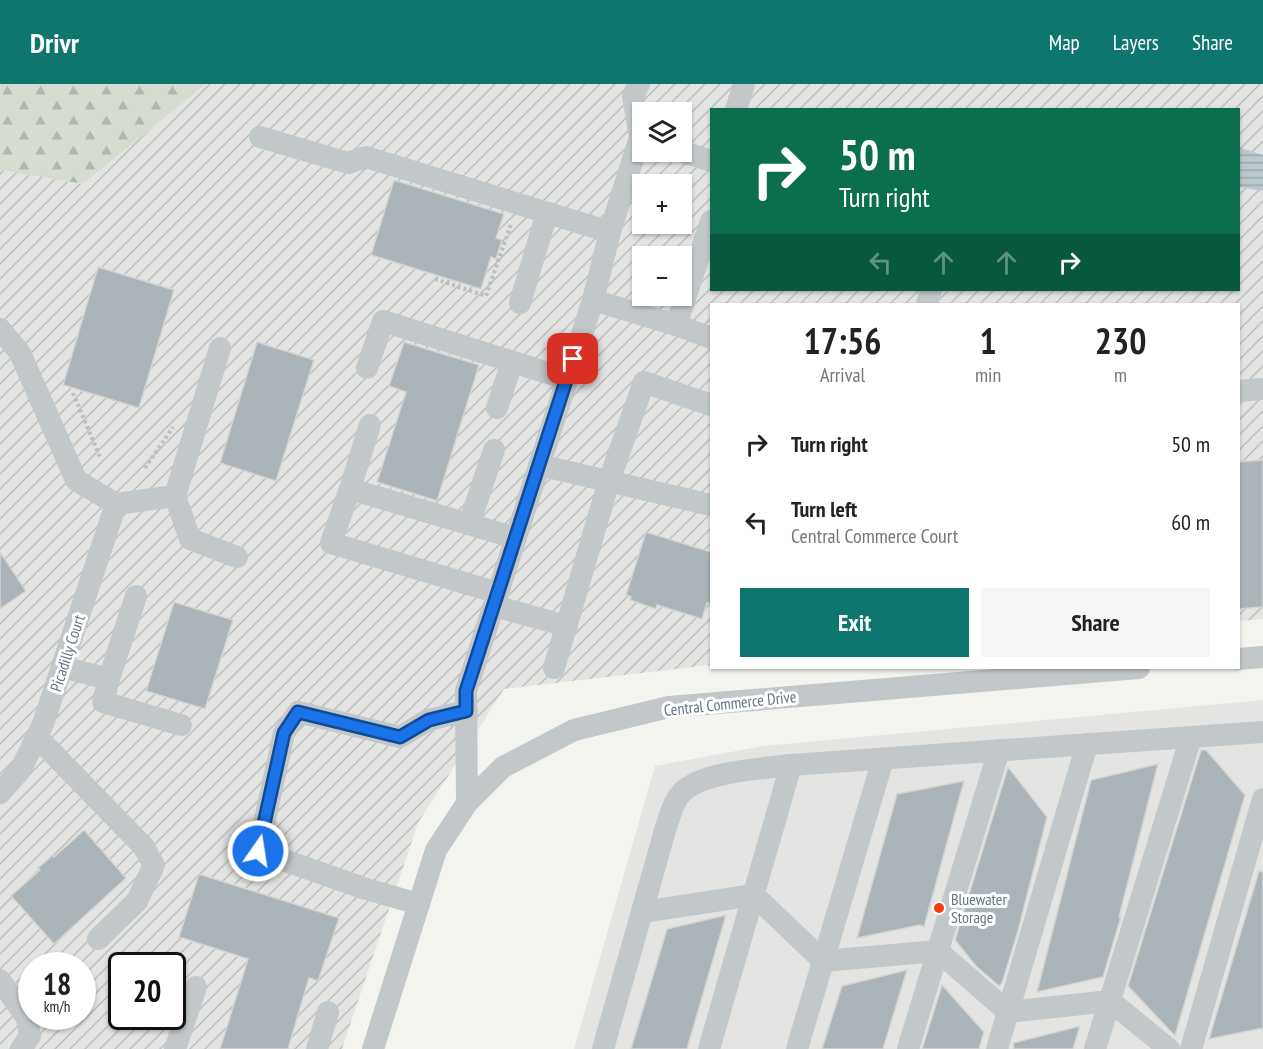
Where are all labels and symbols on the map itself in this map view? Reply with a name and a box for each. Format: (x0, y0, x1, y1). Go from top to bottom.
pin (547, 333, 598, 384)
street label: Picadilly Court (45, 612, 89, 694)
street label: Central Commerce Drive (663, 686, 797, 720)
position arrow (226, 819, 290, 883)
place label: Bluewater Storage (951, 889, 1007, 927)
marker: Bluewater Storage (932, 901, 946, 915)
speed limit sign: 20 (108, 952, 186, 1030)

